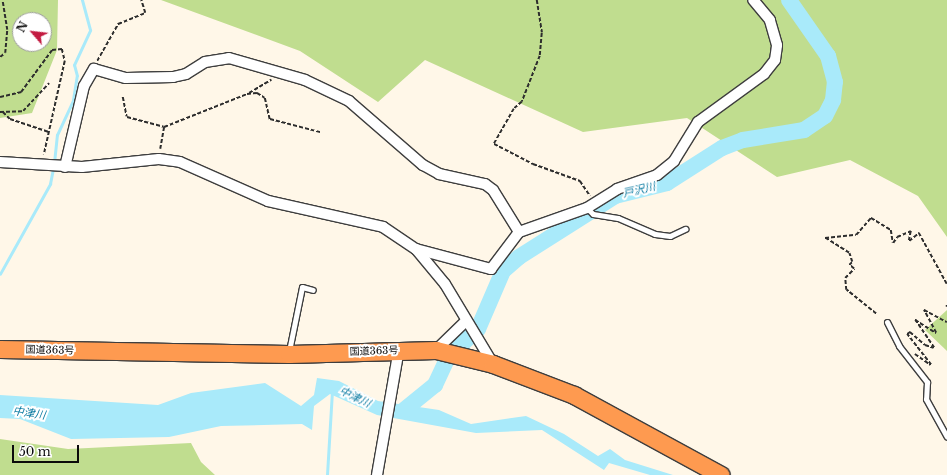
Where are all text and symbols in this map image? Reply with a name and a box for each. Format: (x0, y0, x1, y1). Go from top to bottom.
north arrow (12, 12, 52, 52)
text: N (14, 19, 31, 35)
water label: 戸沢川 (621, 180, 657, 200)
street label: 国道363号 (26, 344, 74, 356)
street label: 国道363号 (349, 344, 399, 358)
water label: 中津川 (337, 384, 373, 410)
water label: 中津川 (12, 404, 46, 422)
scale bar (14, 437, 81, 463)
text: 50 m (19, 444, 51, 459)

